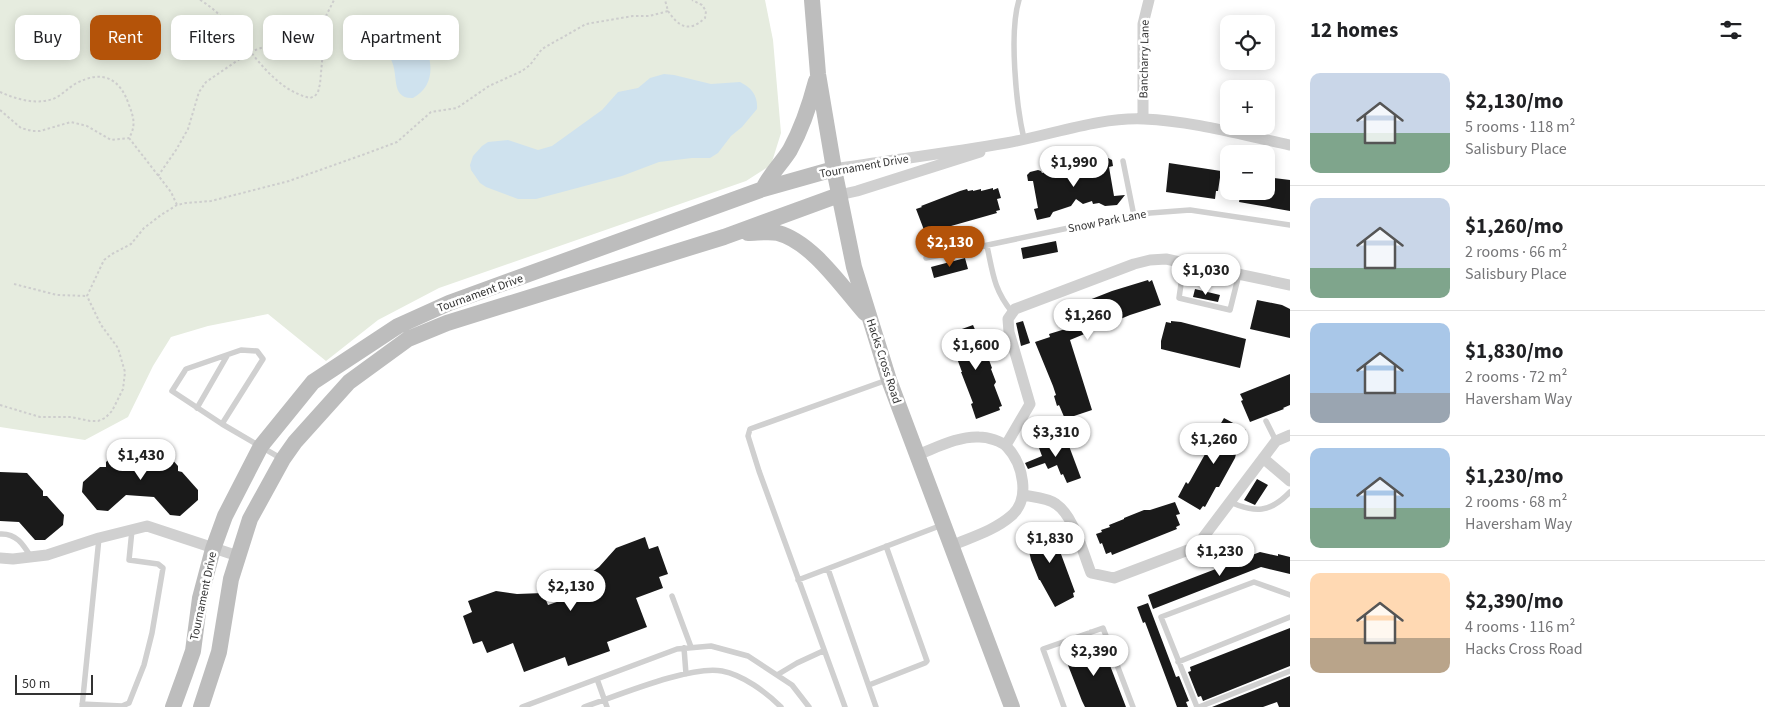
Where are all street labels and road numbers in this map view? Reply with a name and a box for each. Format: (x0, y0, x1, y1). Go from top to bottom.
street label: Bancharry Lane (1135, 19, 1154, 99)
street label: Tournament Drive (818, 150, 910, 183)
street label: Snow Park Lane (1066, 206, 1148, 237)
street label: Tournament Drive (435, 270, 526, 317)
street label: Hacks Cross Road (862, 317, 905, 406)
street label: Tournament Drive (186, 550, 221, 642)

